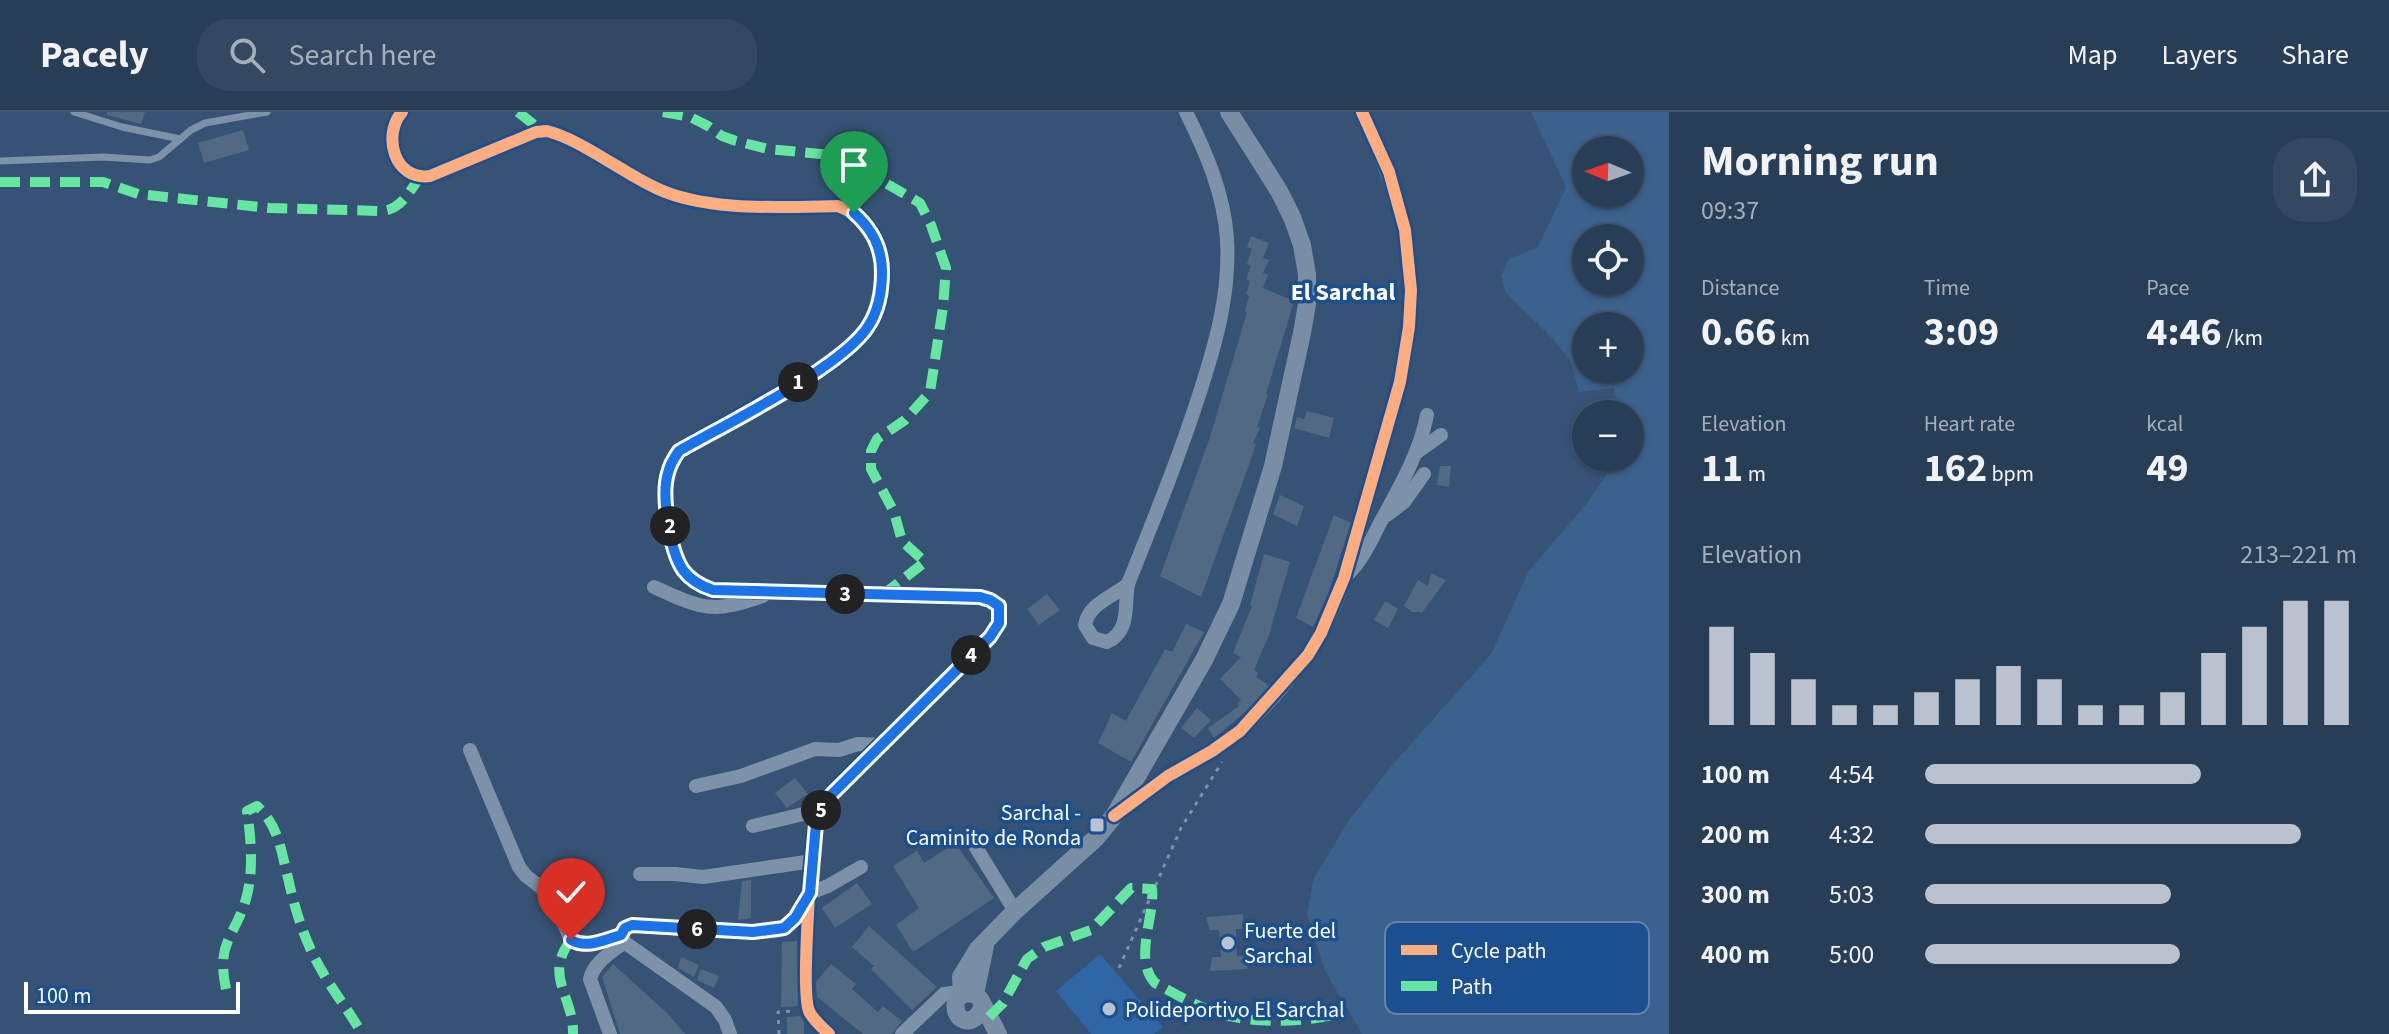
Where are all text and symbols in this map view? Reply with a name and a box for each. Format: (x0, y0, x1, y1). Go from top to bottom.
search box (197, 19, 757, 91)
text: Pacely (40, 28, 149, 82)
icon: search (225, 33, 269, 77)
text: Search here (289, 34, 436, 77)
text: Map (2067, 35, 2117, 75)
text: Layers (2161, 35, 2237, 75)
text: Share (2281, 35, 2349, 75)
text: Morning run (1701, 130, 1939, 193)
pin (820, 131, 888, 213)
north arrow (1572, 136, 1644, 208)
map controls (1572, 136, 1644, 472)
button: share (2273, 138, 2357, 222)
icon: arrive (832, 143, 876, 187)
text: 09:37 (1701, 192, 1759, 229)
button: locate (1572, 224, 1644, 296)
text: Distance (1701, 272, 1779, 304)
text: Time (1924, 272, 1970, 304)
text: Pace (2146, 272, 2189, 304)
district label: El Sarchal (1291, 275, 1395, 310)
text: 0.66 (1701, 304, 1776, 361)
text: 3:09 (1924, 304, 1999, 361)
text: 4:46 (2146, 304, 2222, 361)
button: + (1572, 312, 1644, 384)
text: km (1776, 322, 1810, 354)
text: /km (2222, 322, 2263, 354)
pin: 1 (778, 362, 818, 402)
text: 1 (792, 366, 804, 398)
button: − (1572, 400, 1644, 472)
text: Elevation (1701, 408, 1787, 440)
text: Heart rate (1924, 408, 2015, 440)
text: kcal (2146, 408, 2183, 440)
text: 11 (1701, 440, 1743, 497)
text: 162 (1924, 440, 1987, 497)
text: 49 (2146, 440, 2189, 497)
text: m (1743, 458, 1766, 490)
text: bpm (1987, 458, 2034, 490)
pin: 2 (650, 506, 690, 546)
text: 2 (664, 510, 676, 542)
text: Elevation (1701, 536, 1802, 573)
text: 213–221 m (2240, 536, 2357, 573)
pin: 3 (825, 574, 865, 614)
text: 3 (839, 578, 851, 610)
pin: 4 (951, 635, 991, 675)
text: 4 (965, 639, 977, 671)
text: 100 m (1701, 756, 1770, 793)
text: 4:54 (1829, 756, 1874, 793)
pin: 5 (801, 790, 841, 830)
text: 5 (815, 794, 827, 826)
place label: Sarchal - Caminito de Ronda (906, 797, 1081, 854)
marker: Sarchal - Caminito de Ronda (1088, 816, 1106, 834)
text: 200 m (1701, 816, 1770, 853)
text: 4:32 (1829, 816, 1874, 853)
pin (537, 858, 605, 940)
icon: check (549, 870, 593, 914)
text: 300 m (1701, 876, 1770, 913)
text: 5:03 (1829, 876, 1874, 913)
pin: 6 (677, 909, 717, 949)
text: 6 (691, 913, 703, 945)
place label: Fuerte del Sarchal (1244, 915, 1336, 972)
legend (1385, 922, 1649, 1014)
marker: Fuerte del Sarchal (1219, 934, 1237, 952)
text: Cycle path (1451, 935, 1547, 967)
text: 400 m (1701, 936, 1770, 973)
text: 5:00 (1829, 936, 1874, 973)
text: Path (1451, 971, 1493, 1003)
scale bar (24, 978, 240, 1014)
text: 100 m (36, 980, 91, 1012)
place label: Polideportivo El Sarchal (1125, 994, 1345, 1026)
marker: Polideportivo El Sarchal (1100, 1000, 1118, 1018)

